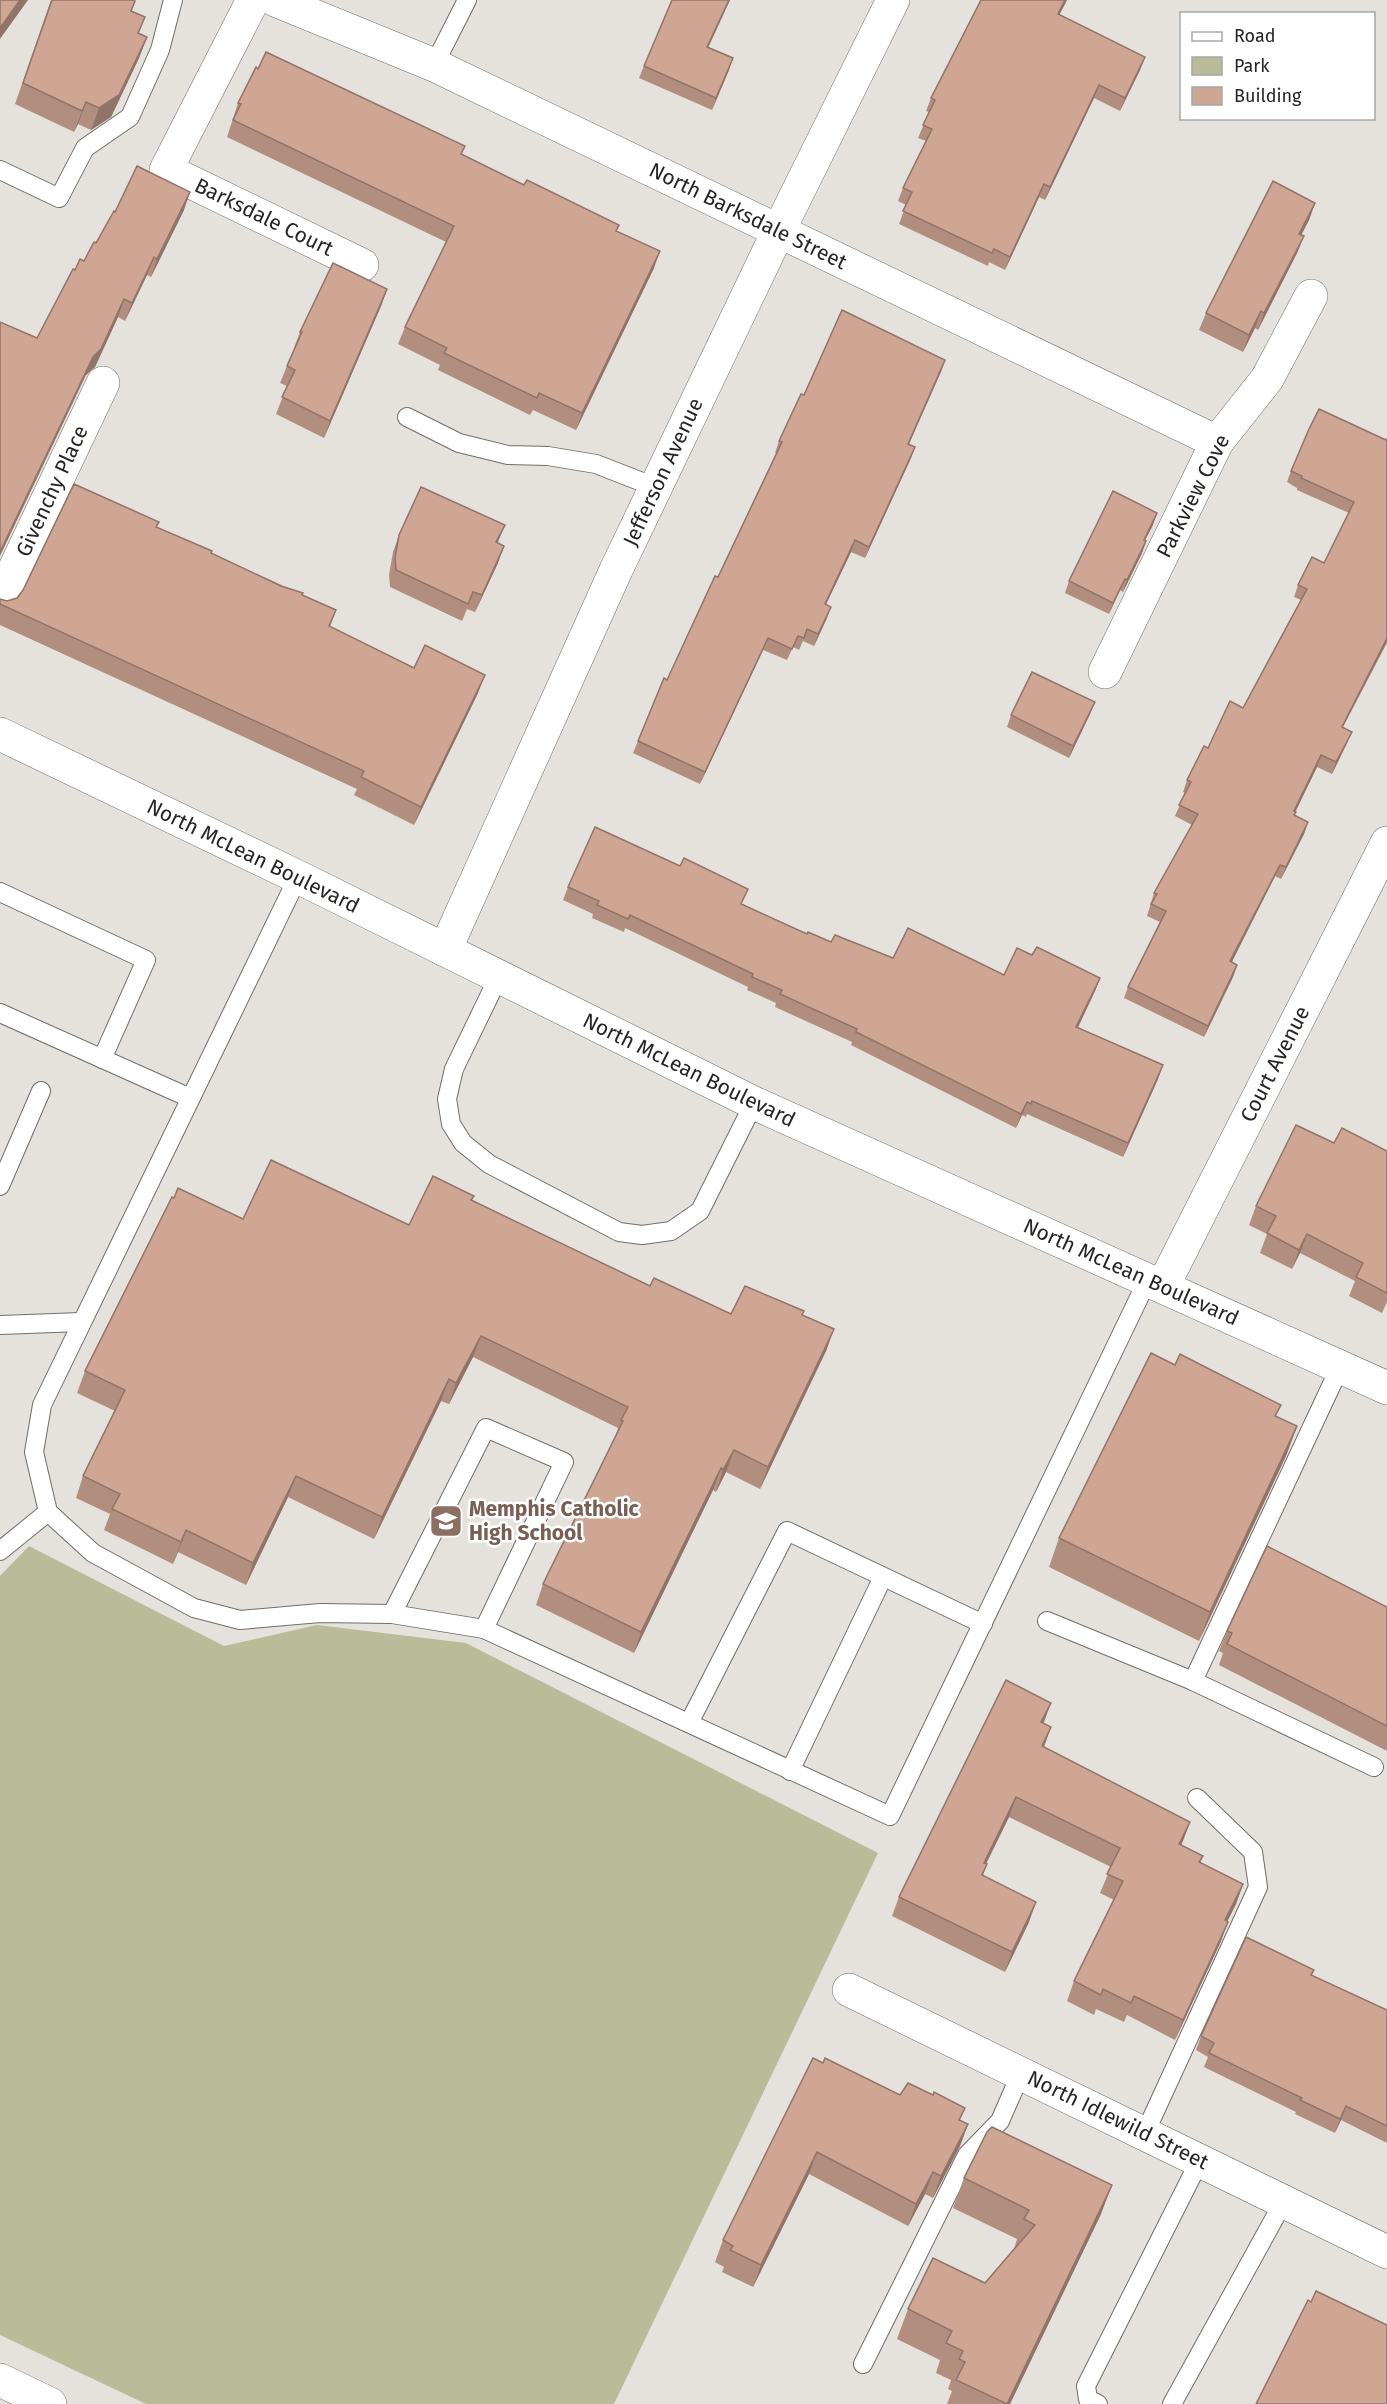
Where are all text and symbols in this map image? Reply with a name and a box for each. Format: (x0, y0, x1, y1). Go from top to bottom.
legend (1180, 12, 1375, 120)
text: Road (1234, 25, 1276, 47)
text: Park (1234, 55, 1270, 77)
text: Building (1234, 85, 1302, 107)
street label: North Barksdale Street (645, 157, 851, 275)
street label: Barksdale Court (190, 172, 338, 262)
street label: Jefferson Avenue (617, 394, 709, 550)
street label: Givenchy Place (10, 421, 94, 561)
street label: Parkview Cove (1151, 430, 1235, 562)
street label: North McLean Boulevard (143, 793, 363, 919)
street label: Court Avenue (1235, 1002, 1315, 1126)
street label: North McLean Boulevard (579, 1007, 799, 1133)
street label: North McLean Boulevard (1019, 1213, 1243, 1331)
place label: Memphis Catholic High School (469, 1496, 639, 1546)
school or university icon: Memphis Catholic High School (428, 1503, 464, 1539)
street label: North Idlewild Street (1023, 2065, 1213, 2175)

